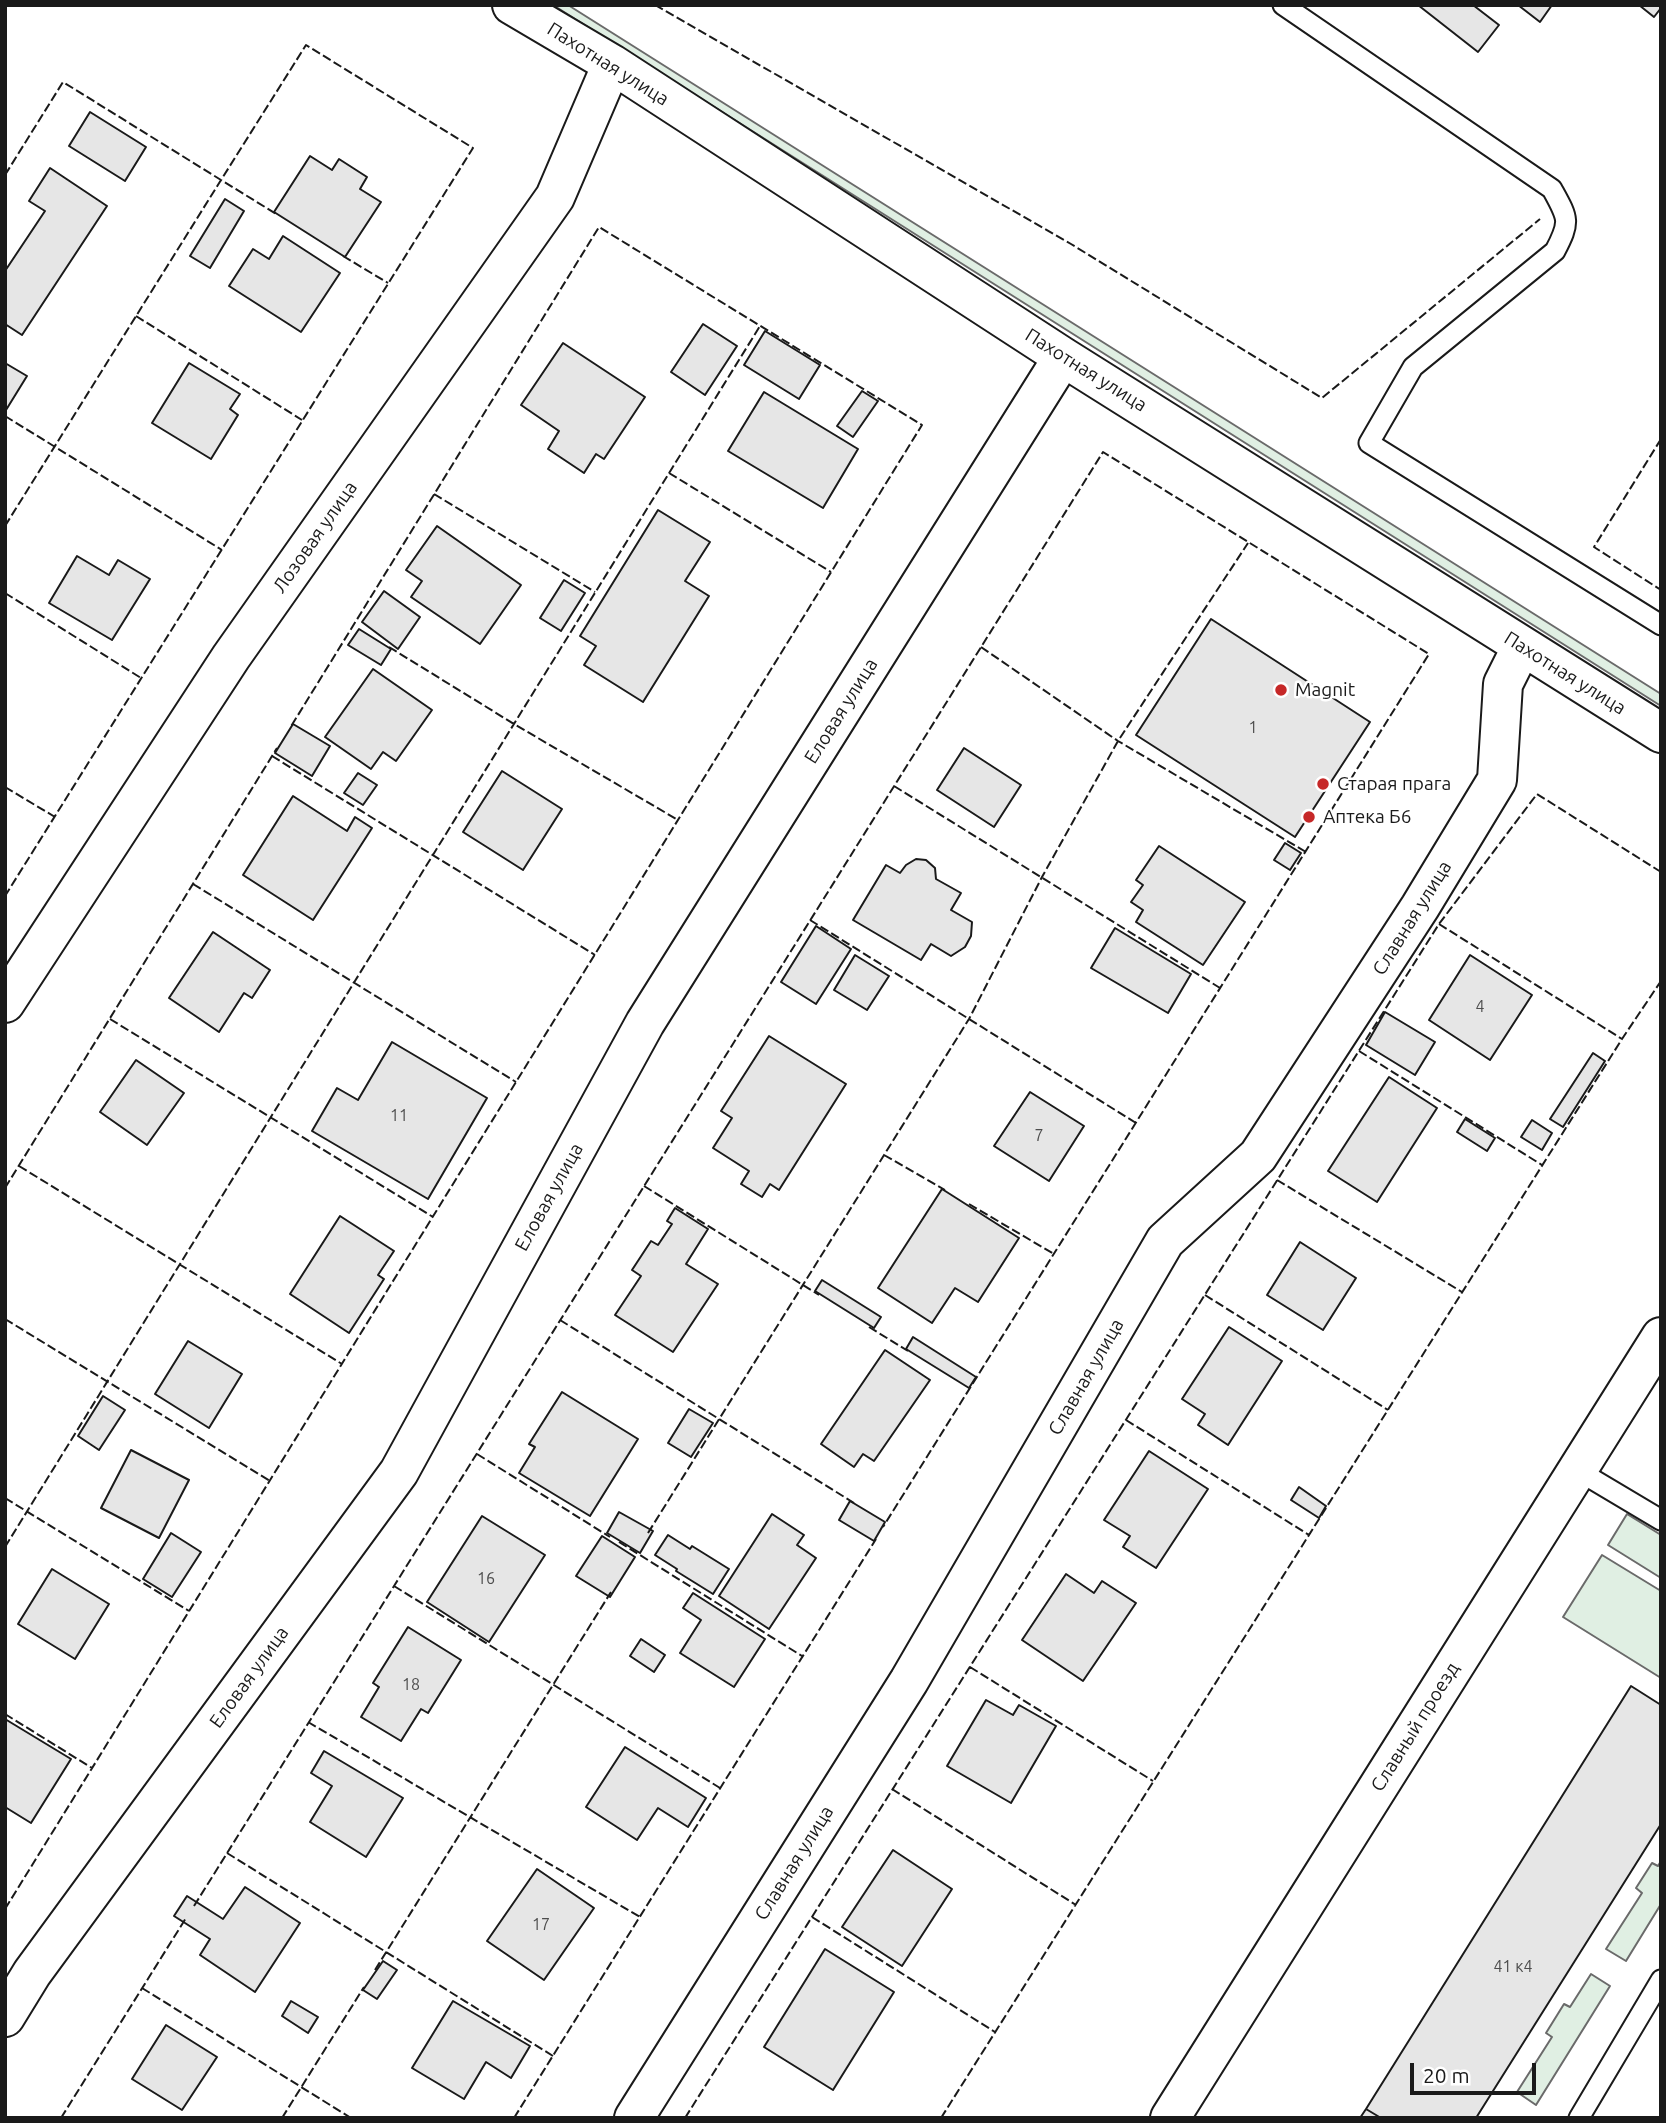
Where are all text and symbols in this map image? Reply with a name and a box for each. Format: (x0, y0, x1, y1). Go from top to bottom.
street label: Пахотная улица (543, 17, 673, 111)
street label: Пахотная улица (1021, 323, 1151, 417)
street label: Лозовая улица (268, 477, 362, 597)
street label: Пахотная улица (1500, 626, 1630, 720)
street label: Еловая улица (800, 654, 882, 768)
place label: Magnit (1295, 679, 1355, 701)
marker: Magnit (1273, 682, 1289, 698)
house number: 1 (1248, 718, 1258, 738)
place label: Старая прага (1337, 773, 1451, 795)
marker: Старая прага (1315, 776, 1331, 792)
place label: Аптека Б6 (1323, 806, 1411, 828)
marker: Аптека Б6 (1301, 809, 1317, 825)
street label: Славная улица (1368, 856, 1456, 980)
house number: 4 (1475, 997, 1485, 1017)
house number: 11 (390, 1106, 408, 1126)
house number: 7 (1034, 1126, 1044, 1146)
street label: Еловая улица (510, 1139, 588, 1255)
street label: Славная улица (1043, 1315, 1129, 1439)
house number: 16 (477, 1569, 495, 1589)
street label: Еловая улица (205, 1622, 293, 1732)
street label: Славный проезд (1366, 1658, 1464, 1796)
house number: 18 (402, 1675, 420, 1695)
street label: Славная улица (750, 1801, 838, 1925)
house number: 17 (532, 1915, 550, 1935)
house number: 41 к4 (1494, 1957, 1532, 1977)
scale bar (1414, 2050, 1540, 2094)
text: 20 m (1423, 2063, 1470, 2087)

